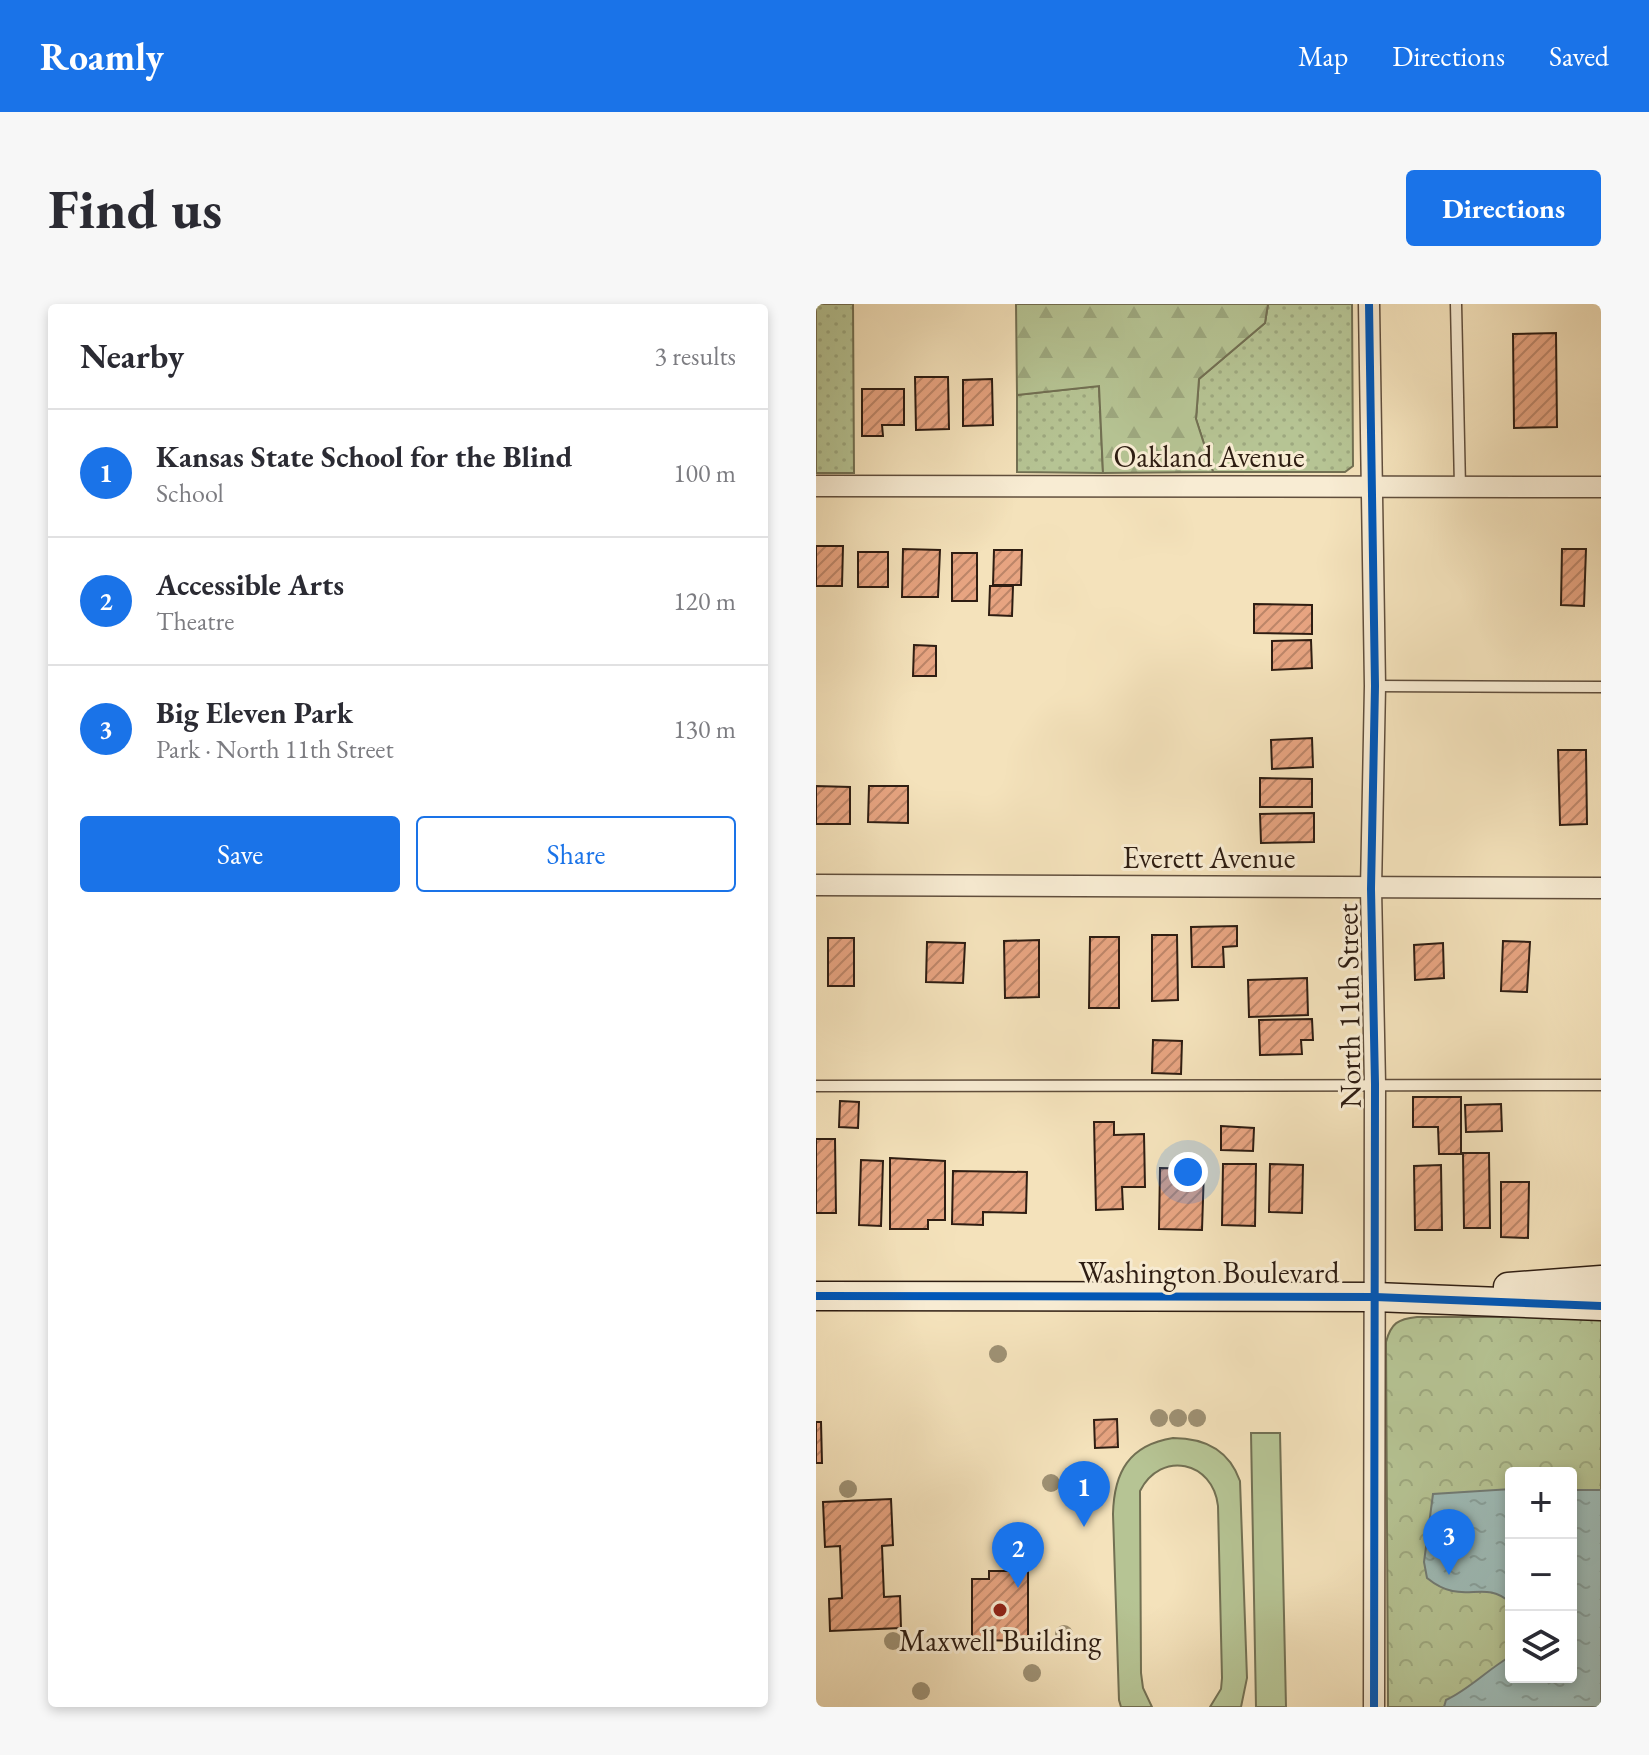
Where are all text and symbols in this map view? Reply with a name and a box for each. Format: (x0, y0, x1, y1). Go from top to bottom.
text: Roamly (40, 32, 164, 81)
text: Map (1298, 38, 1348, 74)
text: Directions (1392, 38, 1505, 74)
text: Saved (1549, 38, 1609, 74)
button: Directions (1406, 170, 1601, 246)
text: Find us (48, 172, 222, 245)
text: Nearby (80, 334, 184, 378)
text: 3 results (655, 339, 736, 373)
text: Kansas State School for the Blind (156, 437, 572, 476)
street label: Oakland Avenue (1113, 437, 1305, 476)
text: 1 (99, 456, 113, 490)
text: 100 m (673, 456, 736, 490)
text: School (156, 476, 224, 510)
text: Accessible Arts (156, 565, 344, 604)
text: 2 (99, 584, 113, 618)
text: 120 m (673, 584, 736, 618)
text: Theatre (156, 604, 234, 638)
text: Big Eleven Park (156, 693, 353, 732)
text: 3 (99, 712, 113, 746)
text: 130 m (673, 712, 736, 746)
text: Park · North 11th Street (156, 732, 394, 766)
button: Save (80, 816, 400, 892)
button: Share (416, 816, 736, 892)
street label: Everett Avenue (1123, 838, 1295, 877)
street label: North 11th Street (1327, 903, 1370, 1109)
your location (1168, 1152, 1208, 1192)
street label: Washington Boulevard (1079, 1253, 1340, 1292)
pin: 1 (1058, 1461, 1110, 1527)
map controls (1505, 1467, 1577, 1683)
button: + (1505, 1467, 1577, 1539)
pin: 3 (1423, 1509, 1475, 1575)
pin: 2 (992, 1522, 1044, 1588)
button: − (1505, 1539, 1577, 1611)
marker: Maxwell Building (991, 1601, 1009, 1619)
button: layers (1505, 1611, 1577, 1683)
place label: Maxwell Building (899, 1621, 1102, 1660)

